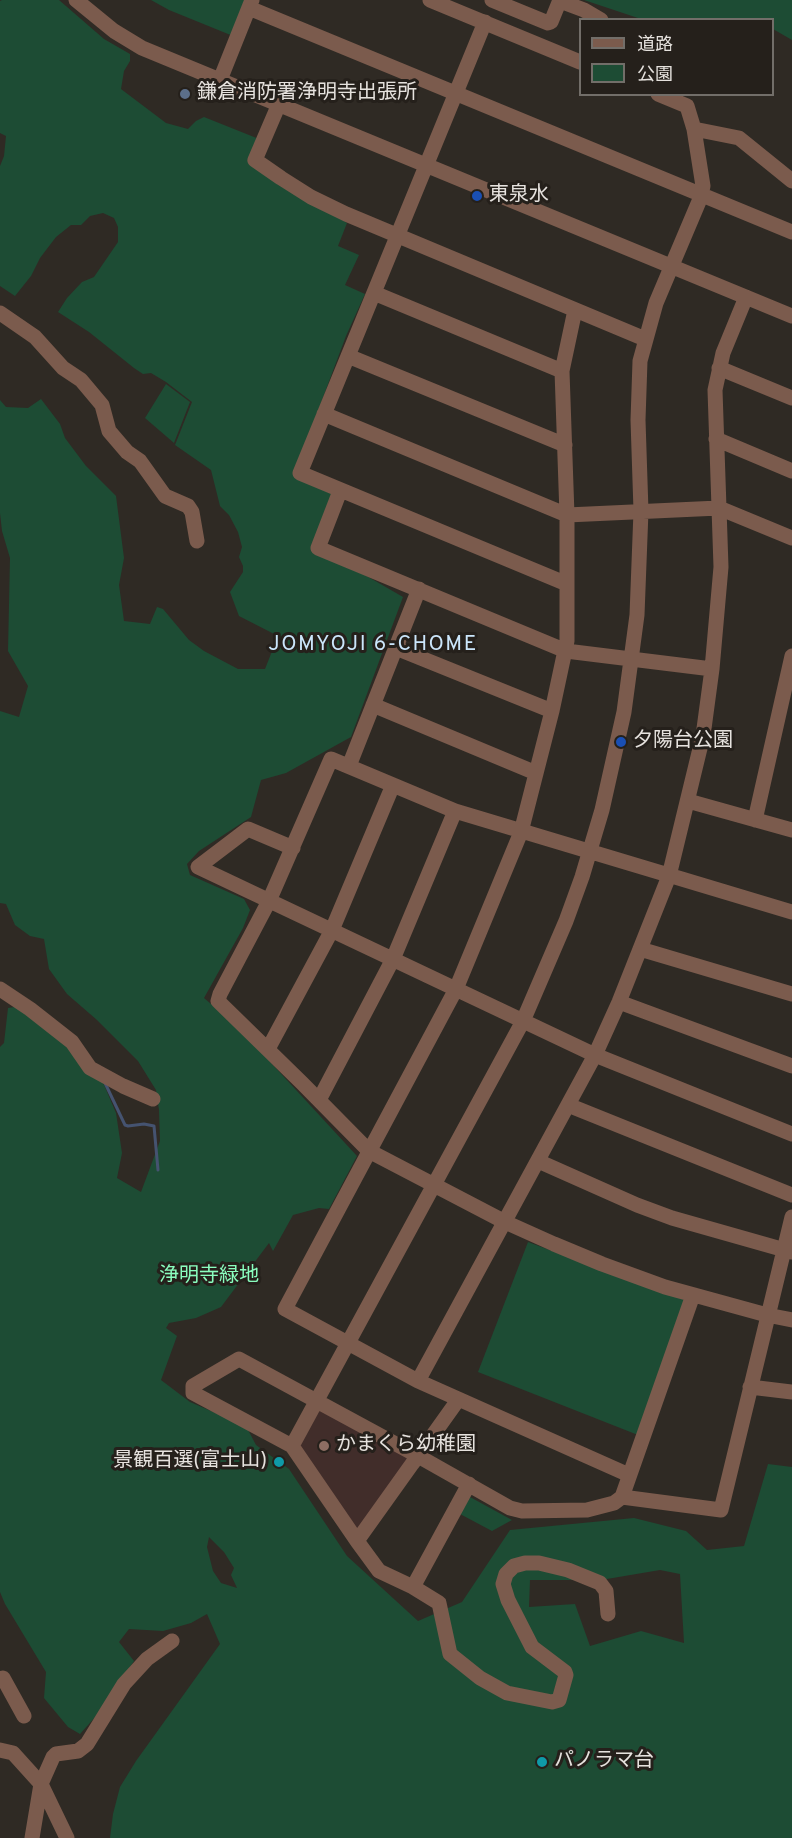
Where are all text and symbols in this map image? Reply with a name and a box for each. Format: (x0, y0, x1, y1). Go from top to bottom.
legend (579, 18, 774, 96)
text: 道路 (637, 34, 673, 57)
text: 公園 (637, 64, 673, 87)
place label: 鎌倉消防署浄明寺出張所 (197, 82, 417, 106)
marker: 鎌倉消防署浄明寺出張所 (178, 87, 192, 101)
place label: 東泉水 (489, 184, 549, 208)
marker: 東泉水 (470, 189, 484, 203)
district label: JOMYOJI 6-CHOME (268, 633, 478, 659)
place label: 夕陽台公園 (633, 730, 733, 754)
marker: 夕陽台公園 (614, 735, 628, 749)
park label: 浄明寺緑地 (159, 1265, 259, 1289)
place label: かまくら幼稚園 (336, 1434, 476, 1458)
marker: かまくら幼稚園 (317, 1439, 331, 1453)
place label: 景観百選(富士山) (113, 1450, 267, 1474)
marker: 景観百選(富士山) (272, 1455, 286, 1469)
place label: パノラマ台 (554, 1750, 654, 1774)
marker: パノラマ台 (535, 1755, 549, 1769)

